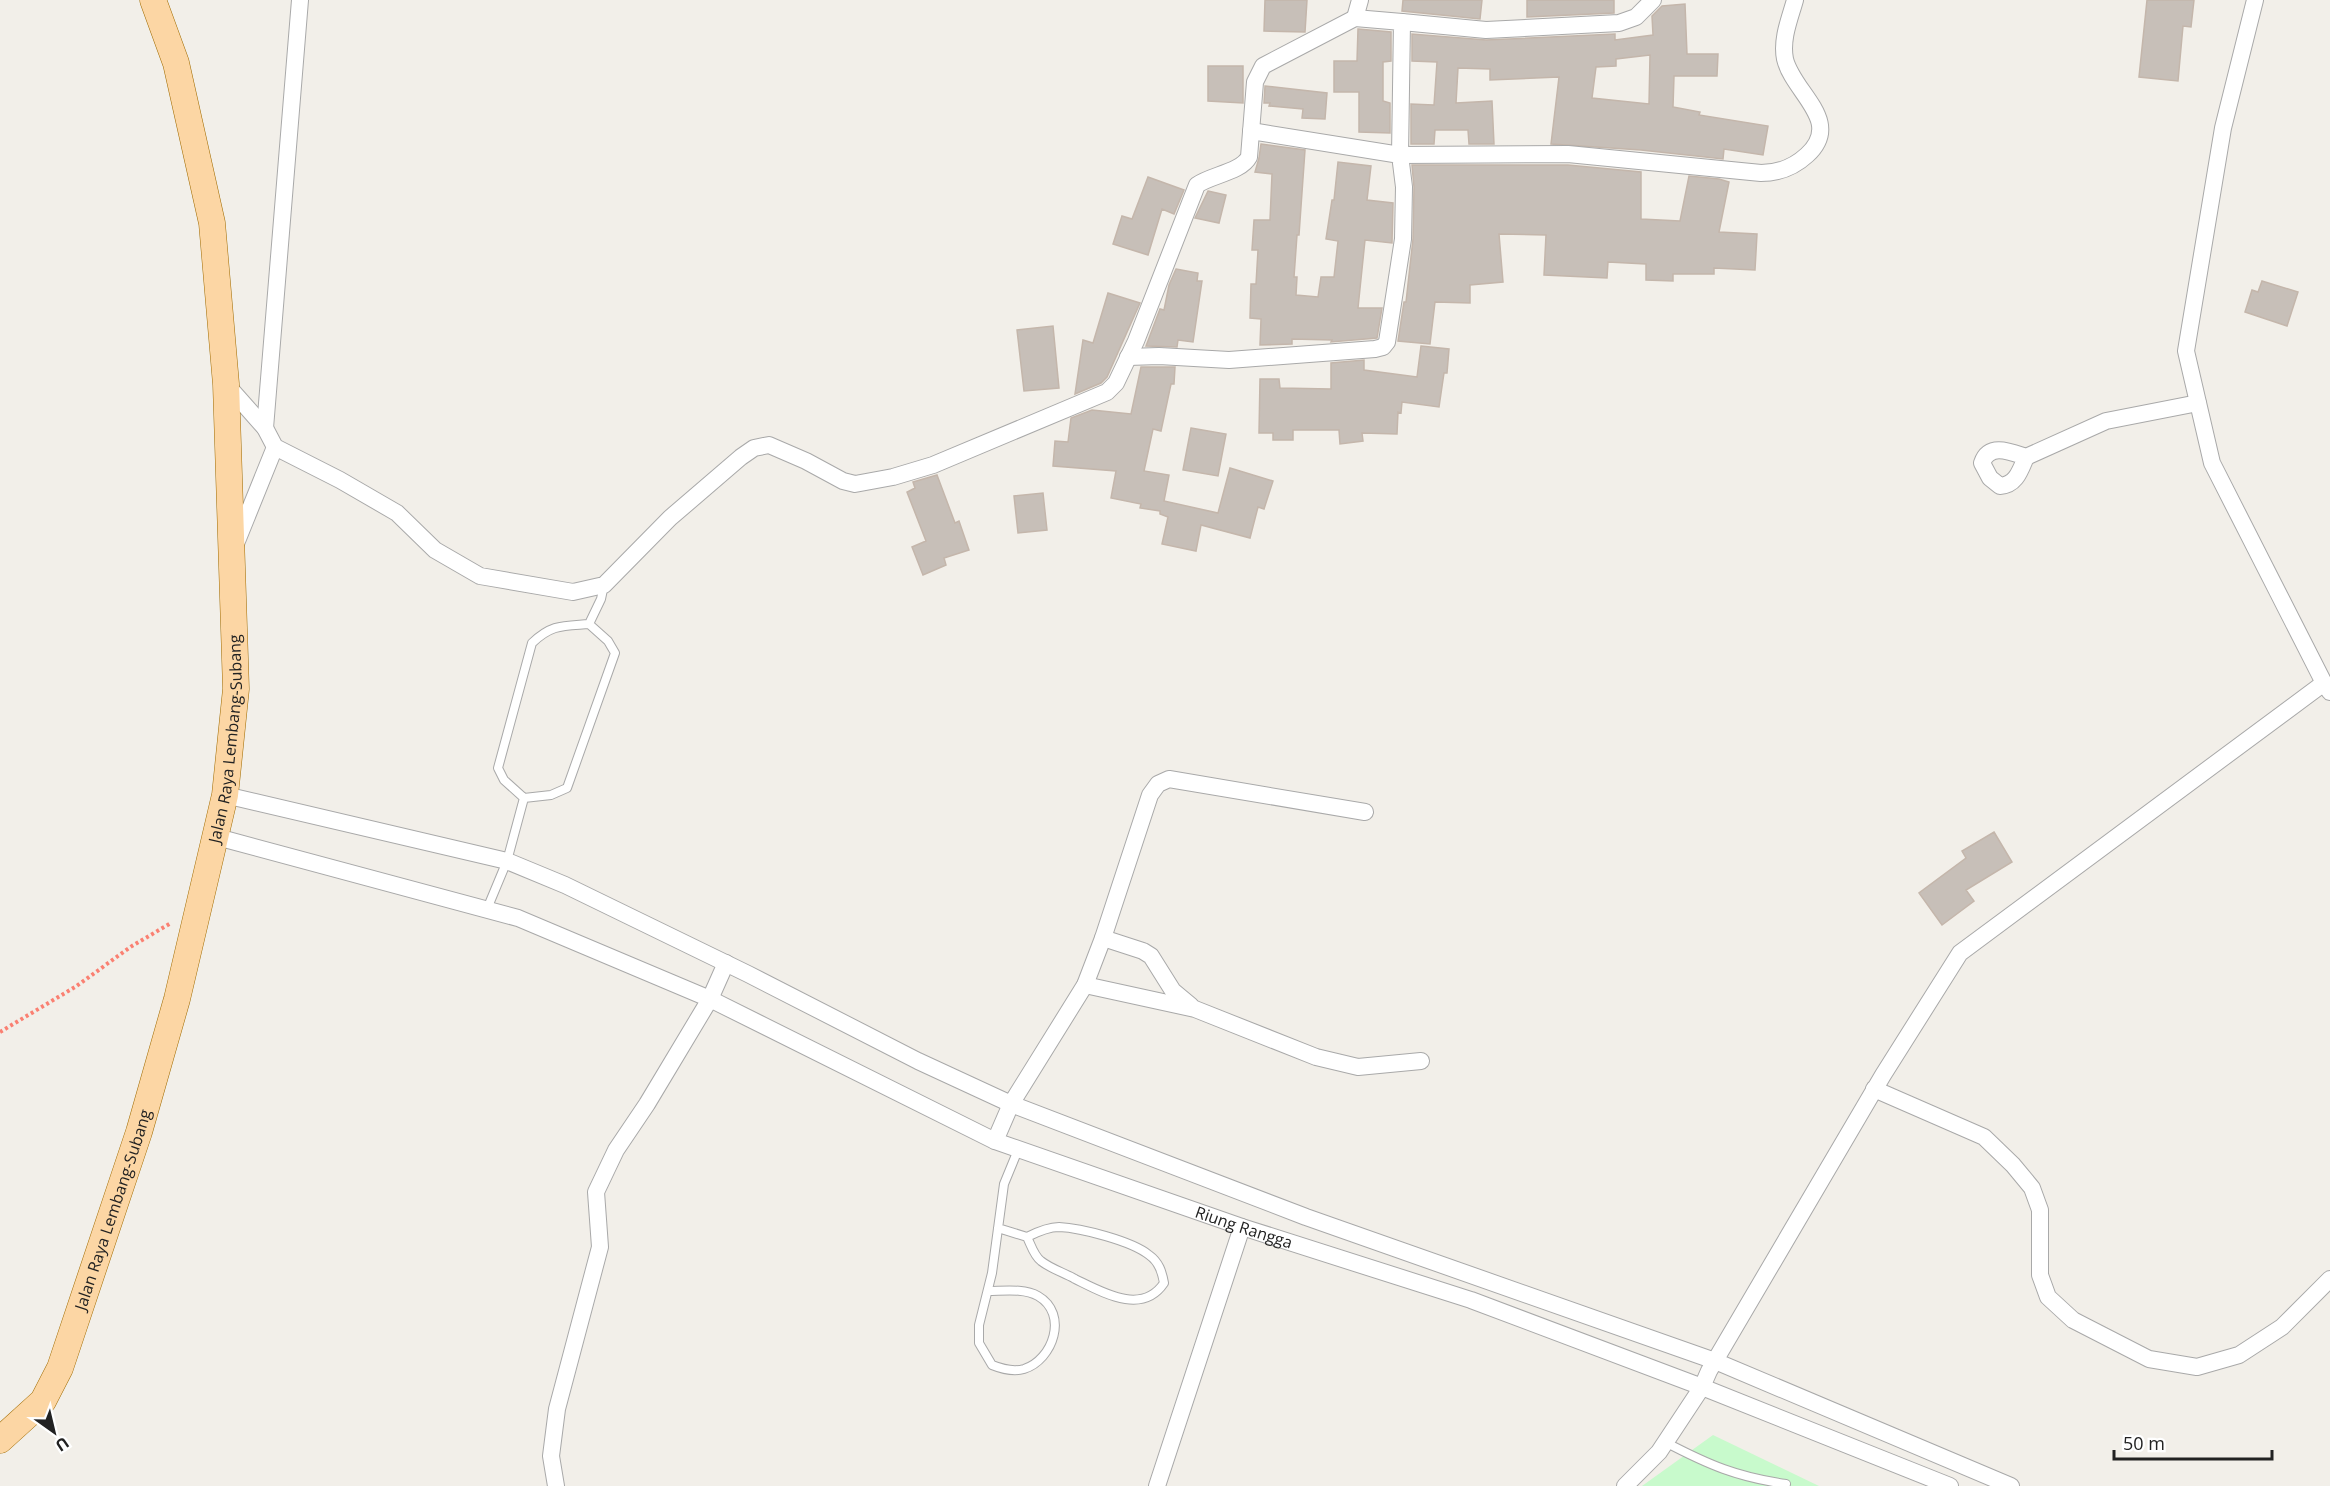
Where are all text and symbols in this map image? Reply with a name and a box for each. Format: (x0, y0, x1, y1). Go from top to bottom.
street label: Jalan Raya Lembang-Subang (203, 634, 247, 847)
street label: Jalan Raya Lembang-Subang (69, 1107, 156, 1315)
street label: Riung Rangga (1192, 1201, 1295, 1253)
north arrow (24, 1402, 84, 1462)
scale bar (2114, 1423, 2272, 1461)
text: 50 m (2123, 1431, 2165, 1455)
text: U (51, 1432, 74, 1457)

